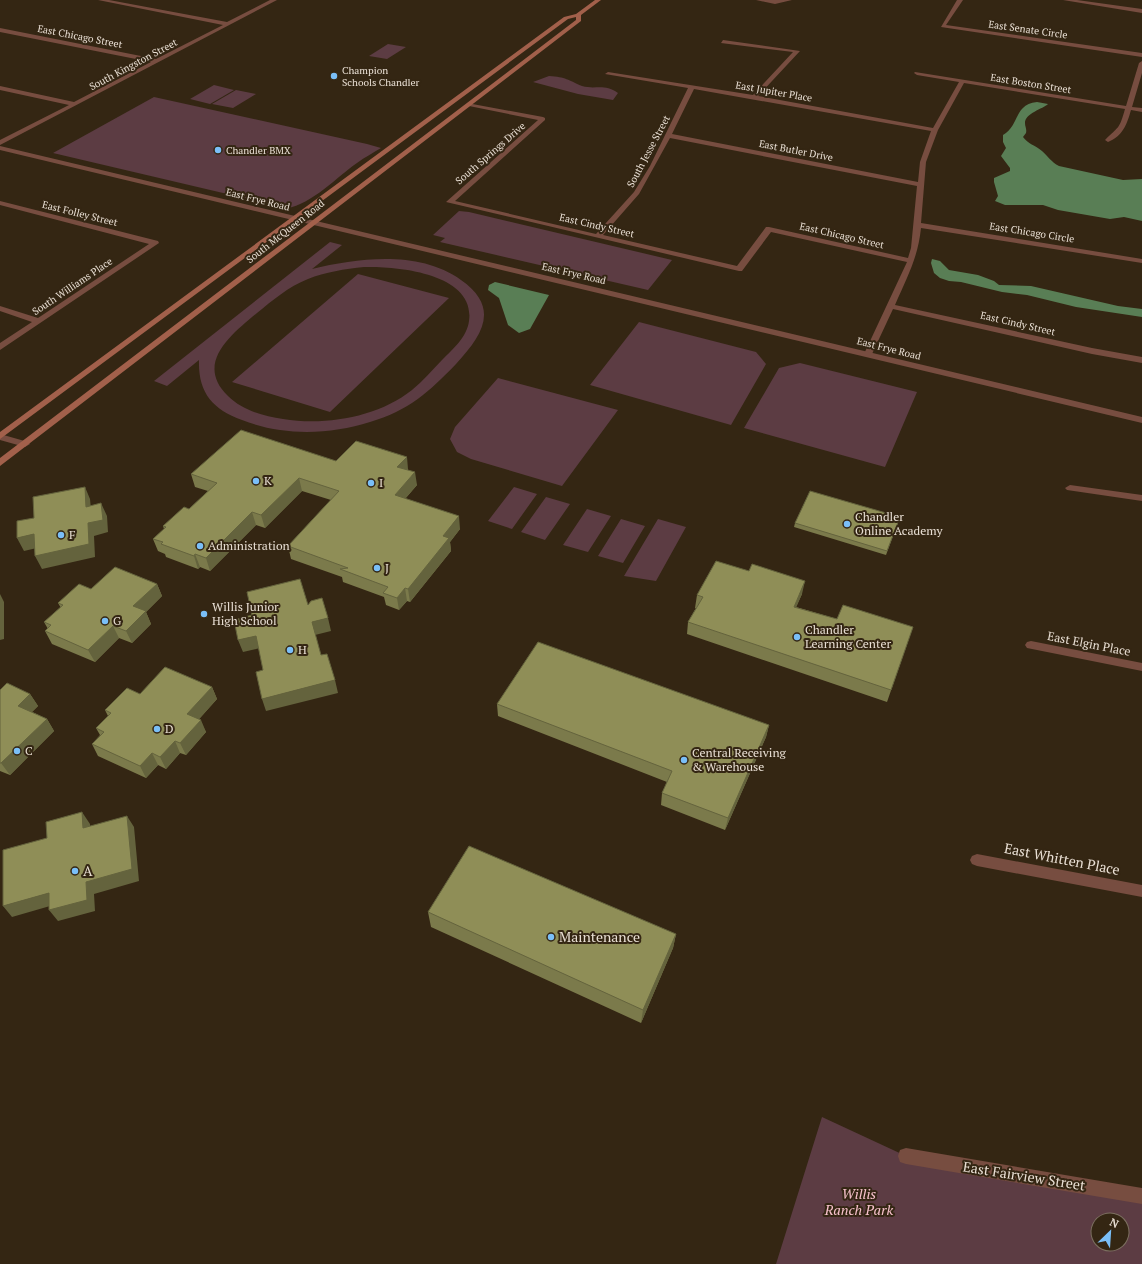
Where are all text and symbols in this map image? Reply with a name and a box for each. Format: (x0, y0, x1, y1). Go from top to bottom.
street label: East Senate Circle (987, 17, 1068, 41)
street label: East Chicago Street (36, 22, 124, 51)
street label: South Kingston Street (87, 36, 180, 93)
place label: Champion Schools Chandler (342, 64, 420, 89)
marker: Champion Schools Chandler (329, 71, 339, 81)
street label: East Boston Street (990, 71, 1073, 96)
street label: East Jupiter Place (735, 78, 813, 105)
street label: South Jesse Street (624, 113, 673, 190)
street label: South Springs Drive (453, 119, 528, 187)
street label: East Butler Drive (758, 137, 834, 164)
place label: Chandler BMX (226, 144, 291, 157)
marker: Chandler BMX (213, 145, 223, 155)
street label: East Frye Road (225, 185, 292, 214)
street label: South McQueen Road (244, 196, 327, 266)
street label: East Folley Street (41, 198, 119, 229)
street label: East Cindy Street (558, 211, 636, 240)
street label: East Chicago Street (798, 219, 886, 252)
street label: East Chicago Circle (989, 219, 1075, 246)
street label: South Williams Place (30, 255, 115, 318)
street label: East Frye Road (541, 260, 608, 287)
street label: East Cindy Street (979, 309, 1057, 338)
street label: East Frye Road (856, 334, 923, 363)
place label: K (264, 473, 272, 488)
place label: I (379, 475, 383, 490)
marker: K (251, 476, 261, 486)
marker: I (366, 478, 376, 488)
place label: Chandler Online Academy (855, 509, 944, 538)
marker: Chandler Online Academy (842, 519, 852, 529)
place label: F (69, 527, 76, 542)
marker: F (56, 530, 66, 540)
place label: Administration (208, 538, 290, 553)
marker: Administration (195, 541, 205, 551)
place label: J (385, 560, 389, 575)
marker: J (372, 563, 382, 573)
place label: Willis Junior High School (212, 599, 279, 628)
marker: Willis Junior High School (199, 609, 209, 619)
place label: G (113, 613, 122, 628)
marker: G (100, 616, 110, 626)
place label: Chandler Learning Center (805, 622, 891, 651)
street label: East Elgin Place (1046, 628, 1132, 659)
marker: Chandler Learning Center (792, 632, 802, 642)
place label: H (298, 642, 307, 657)
marker: H (285, 645, 295, 655)
place label: D (165, 721, 174, 736)
marker: D (152, 724, 162, 734)
place label: C (25, 743, 33, 758)
place label: Central Receiving & Warehouse (692, 745, 787, 774)
marker: C (12, 746, 22, 756)
marker: Central Receiving & Warehouse (679, 755, 689, 765)
street label: East Whitten Place (1003, 838, 1122, 879)
place label: A (83, 861, 93, 880)
marker: A (70, 866, 80, 876)
place label: Maintenance (559, 927, 640, 946)
marker: Maintenance (546, 932, 556, 942)
street label: East Fairview Street (962, 1156, 1087, 1195)
park label: Willis Ranch Park (824, 1184, 893, 1219)
north arrow (1090, 1212, 1130, 1252)
text: N (1107, 1215, 1122, 1231)

